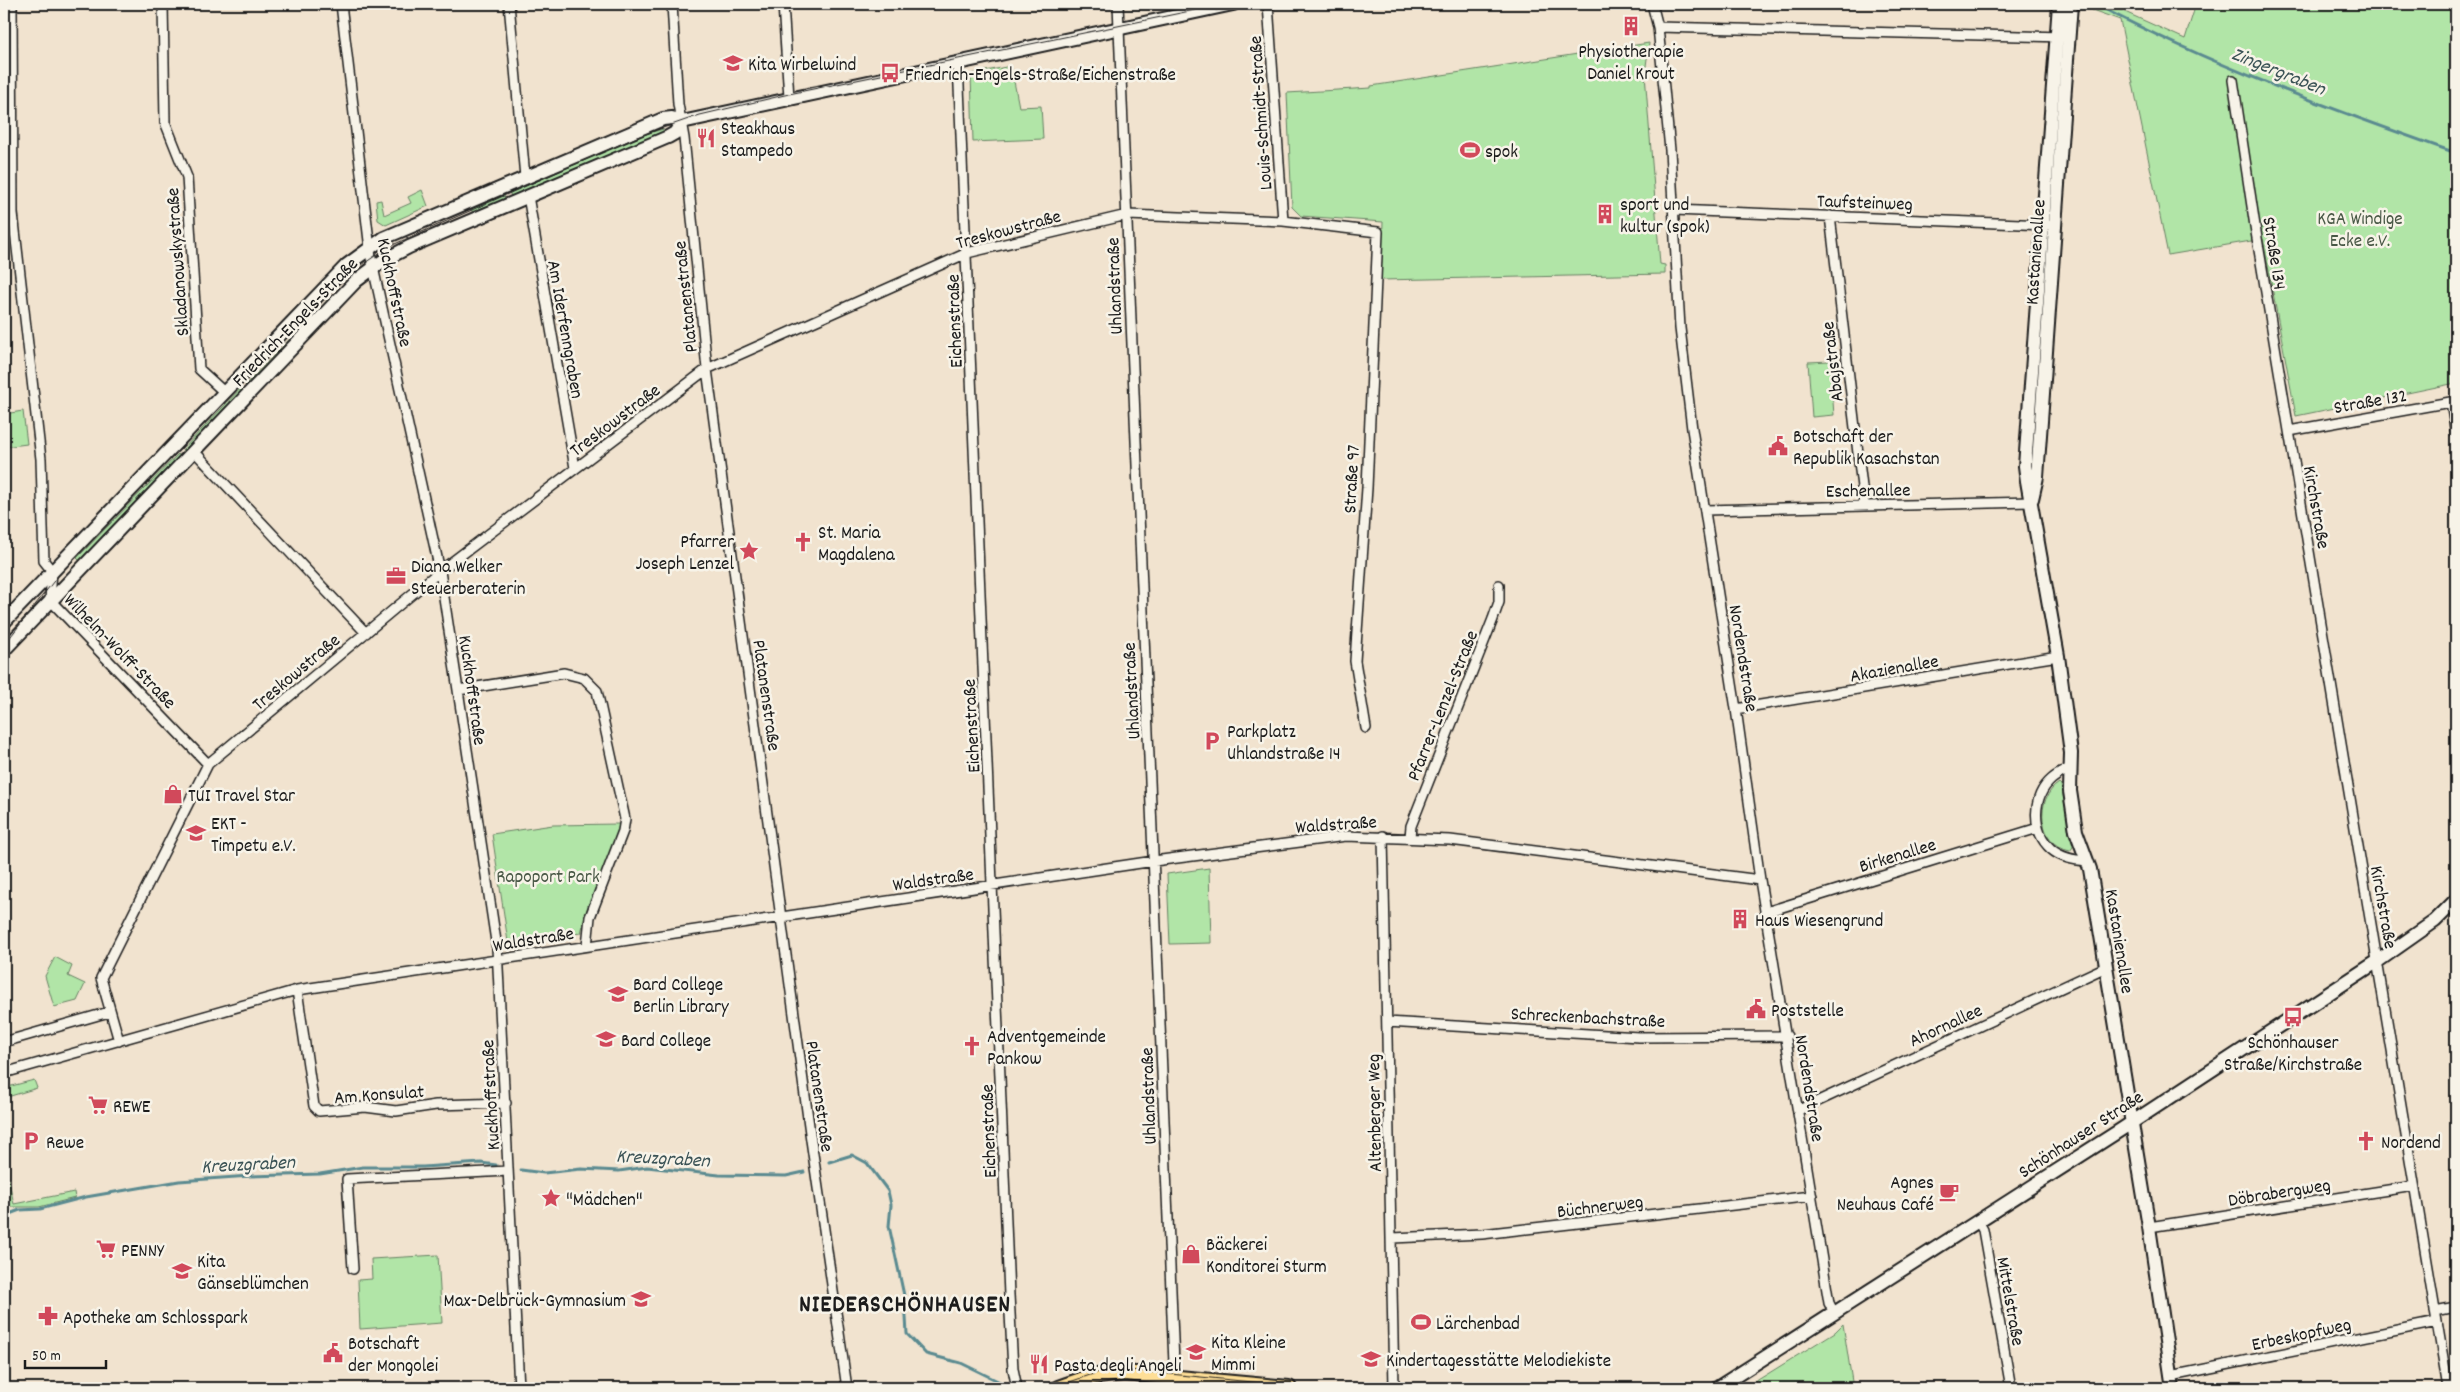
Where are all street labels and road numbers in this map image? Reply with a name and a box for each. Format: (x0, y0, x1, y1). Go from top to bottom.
street label: Louis-Schmidt-Straße (1244, 35, 1281, 191)
street label: Skladanowskystraße (161, 187, 198, 337)
street label: Taufsteinweg (1816, 189, 1913, 220)
street label: Kastanienallee (2020, 199, 2055, 306)
street label: Treskowstraße (953, 204, 1064, 258)
street label: Straße 134 (2253, 215, 2292, 292)
street label: Kuckhoffstraße (368, 236, 417, 350)
street label: Uhlandstraße (1101, 237, 1132, 335)
street label: Platanenstraße (668, 239, 707, 354)
street label: Friedrich-Engels-Straße (227, 252, 366, 394)
street label: Am Iderfenngraben (538, 258, 589, 401)
street label: Eichenstraße (941, 273, 972, 368)
street label: Abajstraße (1816, 320, 1853, 403)
street label: Treskowstraße (565, 379, 667, 465)
street label: Straße 132 (2332, 384, 2409, 423)
street label: Straße 97 (1338, 444, 1369, 514)
street label: Kirchstraße (2294, 464, 2335, 551)
street label: Eschenallee (1825, 478, 1911, 507)
street label: Wilhelm-Wolff-Straße (56, 588, 181, 716)
street label: Nordendstraße (1720, 603, 1763, 714)
street label: Pfarrer-Lenzel-Straße (1402, 627, 1487, 786)
street label: Treskowstraße (247, 629, 347, 719)
street label: Kuckhoffstraße (449, 634, 492, 747)
street label: Platanenstraße (743, 638, 786, 753)
street label: Uhlandstraße (1117, 642, 1150, 740)
street label: Akazienallee (1848, 649, 1941, 692)
street label: Eichenstraße (958, 678, 989, 773)
street label: Waldstraße (1295, 810, 1378, 843)
street label: Birkenallee (1856, 833, 1940, 882)
street label: Waldstraße (891, 862, 976, 901)
street label: Kirchstraße (2361, 864, 2402, 951)
street label: Kastanienallee (2096, 887, 2139, 996)
street label: Waldstraße (491, 922, 576, 961)
street label: Ahornallee (1905, 998, 1988, 1056)
street label: Schreckenbachstraße (1510, 1002, 1666, 1037)
street label: Nordendstraße (1786, 1033, 1829, 1144)
street label: Kuckhoffstraße (476, 1039, 509, 1151)
street label: Platanenstraße (796, 1039, 839, 1154)
street label: Uhlandstraße (1135, 1047, 1166, 1145)
street label: Altenberger Weg (1362, 1054, 1391, 1172)
street label: Am Konsulat (333, 1080, 425, 1113)
street label: Eichenstraße (975, 1083, 1006, 1178)
street label: Schönhauser Straße (2014, 1085, 2150, 1187)
street label: Döbrabergweg (2226, 1173, 2333, 1216)
street label: Büchnerweg (1556, 1190, 1645, 1227)
street label: Mittelstraße (1987, 1255, 2030, 1348)
street label: Erbeskopfweg (2250, 1313, 2354, 1360)

